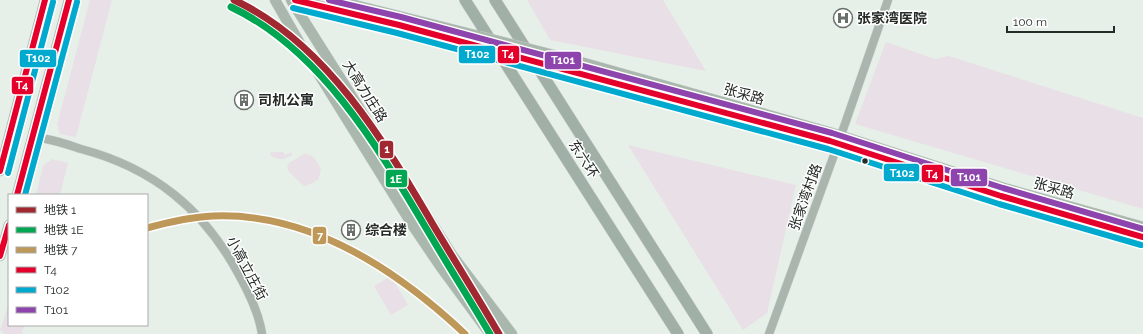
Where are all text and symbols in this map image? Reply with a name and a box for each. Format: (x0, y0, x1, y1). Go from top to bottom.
hospital icon: 张家湾医院 (832, 7, 854, 29)
scale bar (1007, 8, 1114, 34)
place label: 张家湾医院 (857, 10, 927, 26)
text: 100 m (1013, 15, 1047, 29)
line badge: T102 (458, 45, 496, 64)
line badge: T4 (497, 45, 520, 64)
text: T102 (465, 48, 489, 61)
text: T4 (502, 48, 514, 61)
line badge: T102 (19, 49, 57, 68)
line badge: T101 (544, 51, 582, 70)
text: T102 (26, 52, 50, 65)
text: T101 (551, 54, 576, 67)
street label: 大高力庄路 (340, 57, 390, 125)
line badge: T4 (11, 76, 34, 95)
text: T4 (16, 79, 28, 92)
street label: 张采路 (722, 81, 766, 107)
building icon: 司机公寓 (233, 89, 255, 111)
place label: 司机公寓 (258, 92, 314, 108)
street label: 东六环 (566, 137, 602, 181)
line badge: 1 (379, 140, 394, 159)
text: 1 (384, 143, 390, 156)
unlabelled marker (860, 156, 870, 166)
street label: 张家湾村路 (786, 161, 824, 233)
line badge: T102 (883, 163, 920, 182)
line badge: T4 (921, 164, 944, 183)
text: T102 (890, 167, 914, 180)
text: T4 (926, 168, 938, 181)
line badge: T101 (950, 168, 988, 187)
line badge: 1E (385, 169, 408, 188)
text: T101 (957, 171, 982, 184)
text: 1E (390, 173, 402, 186)
street label: 张采路 (1032, 175, 1076, 201)
legend (8, 194, 148, 326)
text: 地铁 1 (44, 203, 76, 217)
building icon: 综合楼 (340, 219, 362, 241)
place label: 综合楼 (365, 222, 407, 238)
text: 地铁 1E (44, 223, 84, 237)
line badge: 7 (312, 226, 327, 245)
text: 7 (317, 229, 324, 242)
street label: 小高立庄街 (224, 233, 270, 303)
text: 地铁 7 (44, 243, 78, 257)
text: T4 (44, 263, 57, 277)
text: T102 (44, 283, 69, 297)
text: T101 (44, 303, 68, 317)

